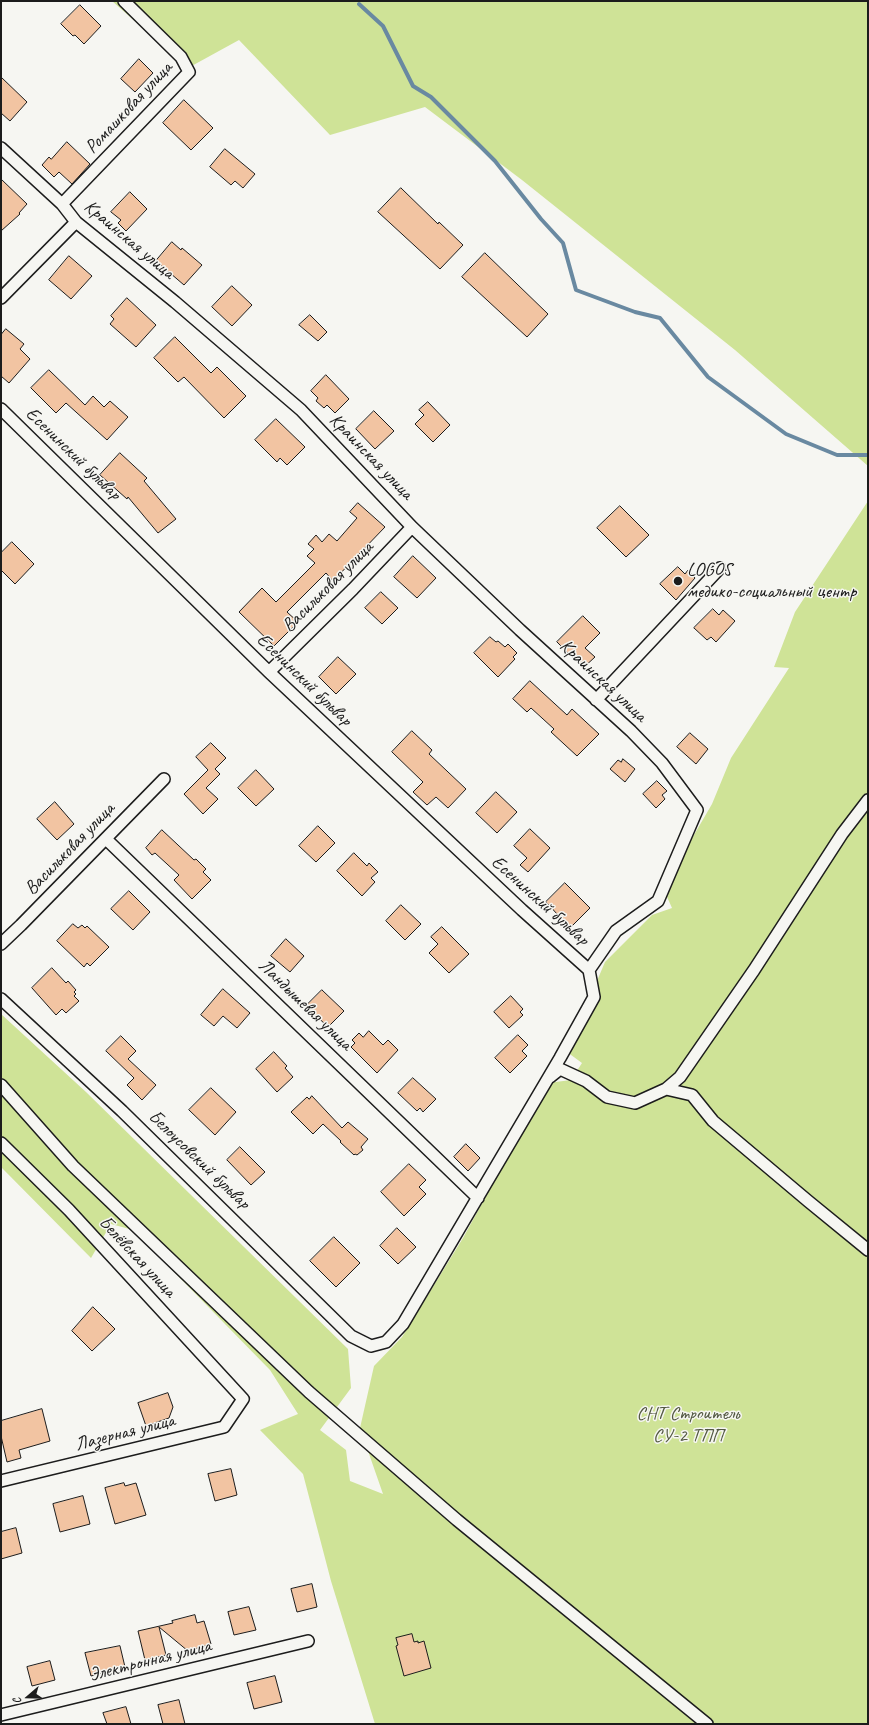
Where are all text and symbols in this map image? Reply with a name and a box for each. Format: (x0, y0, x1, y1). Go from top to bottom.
street label: Ромашковая улица (81, 57, 177, 159)
street label: Краинская улица (79, 196, 179, 284)
street label: Есенинский бульвар (20, 403, 126, 505)
street label: Краинская улица (324, 409, 418, 505)
street label: Васильковая улица (278, 537, 378, 637)
place label: LOGOS медико-социальный центр (687, 559, 856, 603)
marker: LOGOS медико-социальный центр (672, 575, 684, 587)
street label: Есенинский бульвар (251, 629, 357, 731)
street label: Краинская улица (555, 635, 651, 727)
street label: Васильковая улица (20, 798, 120, 900)
street label: Есенинский бульвар (486, 851, 594, 951)
street label: Ландышевая улица (253, 955, 357, 1055)
street label: Белоусовский бульвар (143, 1106, 255, 1214)
street label: Белёвская улица (93, 1211, 181, 1303)
park label: СНТ Строитель СУ-2 ТПП (637, 1403, 739, 1447)
street label: Лазерная улица (73, 1410, 177, 1456)
street label: Электронная улица (87, 1635, 213, 1687)
north arrow (8, 1677, 48, 1717)
text: С (9, 1696, 24, 1706)

